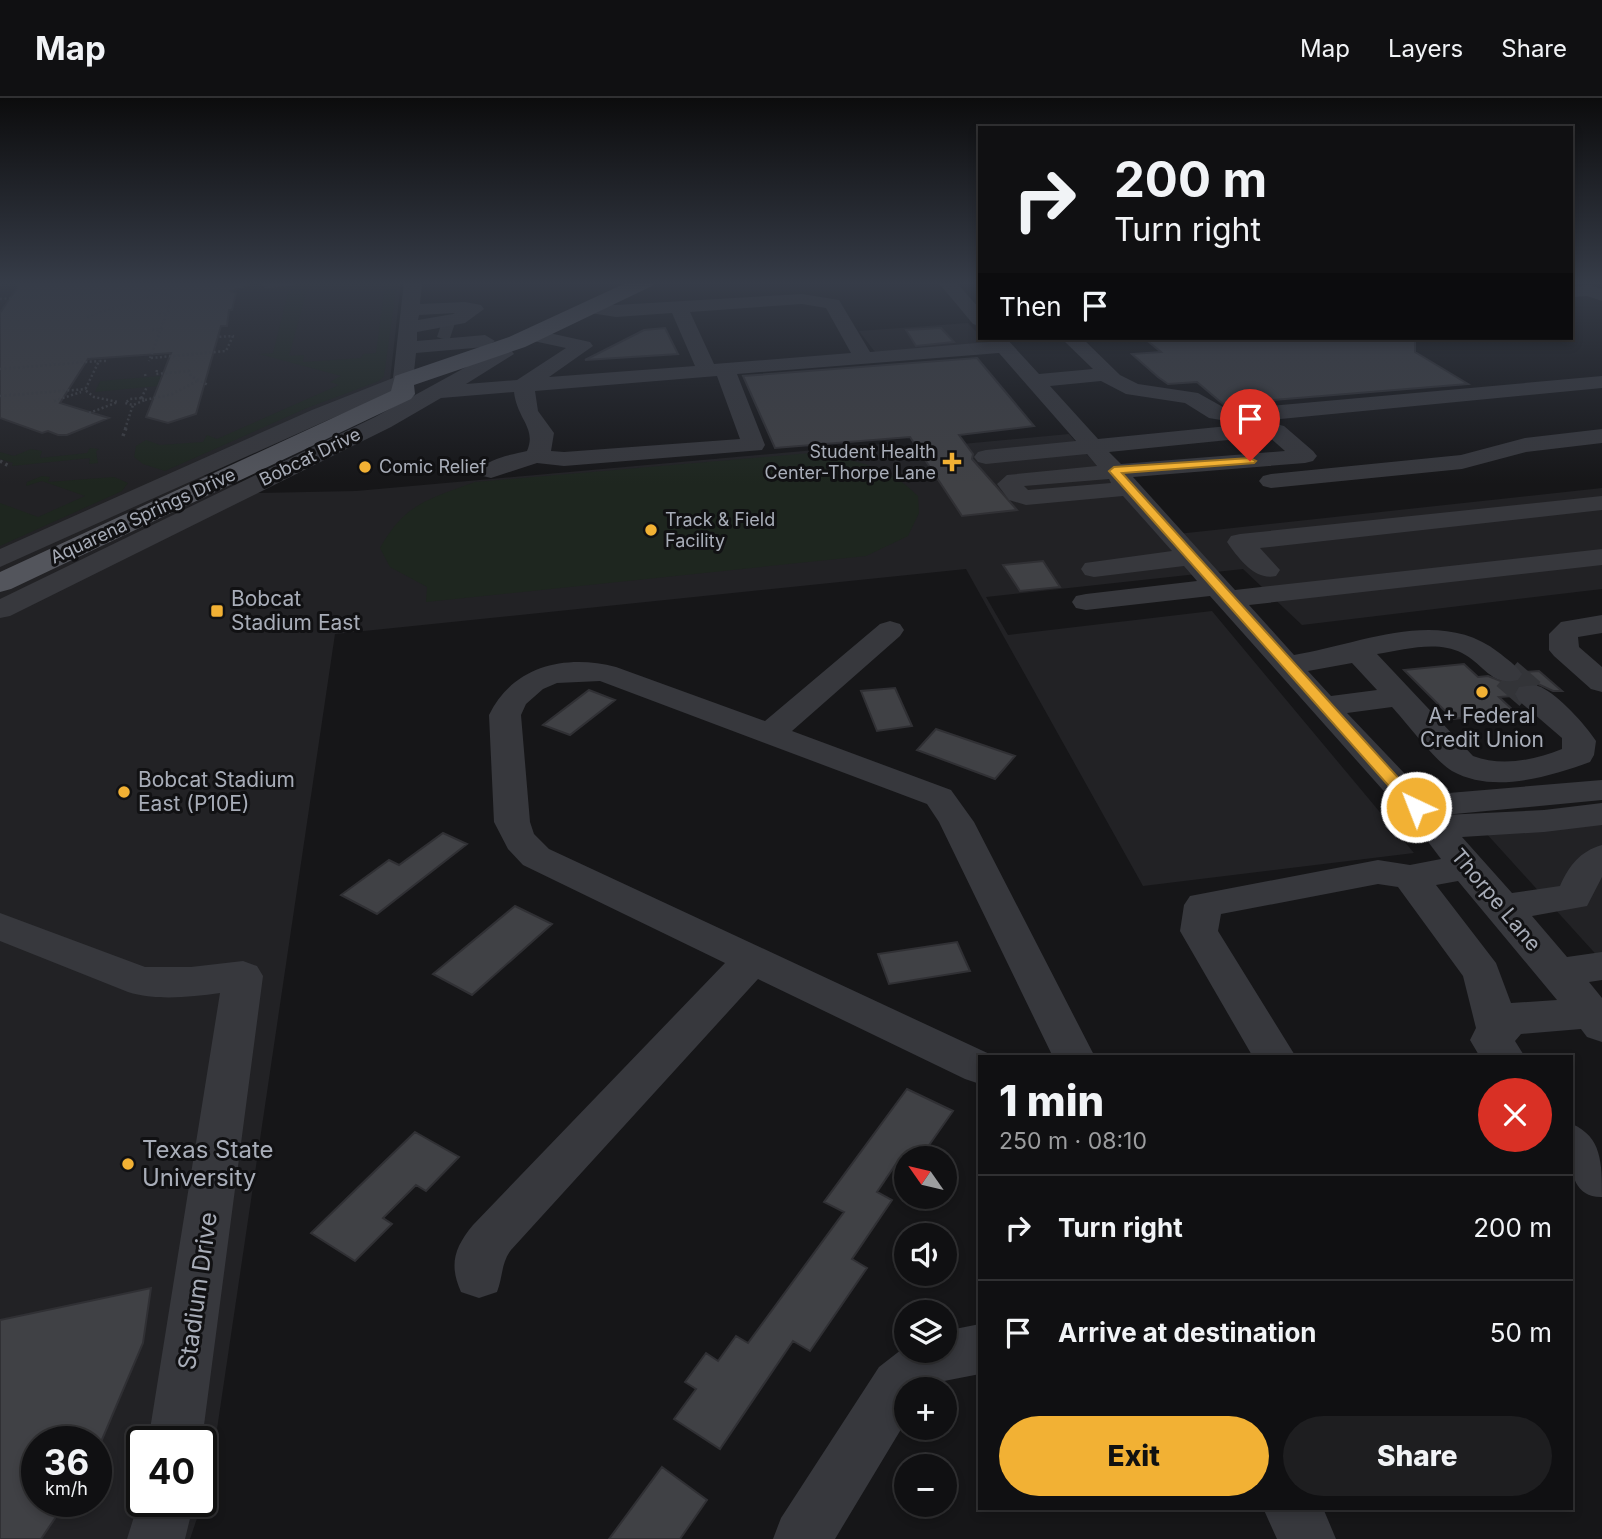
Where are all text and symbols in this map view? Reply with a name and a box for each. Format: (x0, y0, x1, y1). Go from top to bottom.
text: Map (35, 28, 106, 68)
text: Map (1300, 34, 1350, 63)
text: Layers (1388, 34, 1463, 63)
text: Share (1501, 34, 1567, 63)
text: 200 m (1114, 150, 1267, 209)
icon: right (999, 154, 1090, 245)
text: Turn right (1114, 210, 1261, 249)
icon: arrive (1076, 287, 1114, 325)
text: Then (999, 291, 1062, 322)
pin (1220, 389, 1280, 461)
icon: arrive (1231, 400, 1269, 438)
street label: Bobcat Drive (256, 423, 364, 490)
place label: Student Health Center-Thorpe Lane (764, 441, 936, 483)
marker: Student Health Center-Thorpe Lane (942, 452, 962, 472)
place label: Comic Relief (379, 456, 486, 477)
marker: Comic Relief (357, 459, 373, 475)
street label: Aquarena Springs Drive (47, 463, 239, 568)
place label: Track & Field Facility (665, 509, 775, 551)
marker: Track & Field Facility (643, 522, 659, 538)
place label: Bobcat Stadium East (231, 586, 360, 635)
marker: Bobcat Stadium East (209, 603, 225, 619)
marker: A+ Federal Credit Union (1474, 684, 1490, 700)
place label: A+ Federal Credit Union (1420, 703, 1544, 752)
place label: Bobcat Stadium East (P10E) (138, 767, 295, 816)
position arrow (1379, 770, 1453, 844)
marker: Bobcat Stadium East (P10E) (116, 784, 132, 800)
street label: Thorpe Lane (1446, 843, 1546, 956)
text: 1 min (999, 1075, 1104, 1126)
button: close (1478, 1078, 1552, 1152)
text: 250 m · 08:10 (999, 1127, 1147, 1155)
place label: Texas State University (142, 1135, 274, 1192)
north arrow (894, 1146, 957, 1209)
map controls (894, 1146, 957, 1517)
marker: Texas State University (120, 1156, 136, 1172)
icon: right (999, 1209, 1037, 1247)
street label: Stadium Drive (172, 1210, 223, 1372)
text: Turn right (1058, 1212, 1183, 1243)
text: 200 m (1473, 1212, 1552, 1243)
button: sound (894, 1223, 957, 1286)
button: layers (894, 1300, 957, 1363)
icon: arrive (999, 1314, 1037, 1352)
text: Arrive at destination (1058, 1317, 1317, 1348)
text: 50 m (1490, 1317, 1552, 1348)
button: + (894, 1377, 957, 1440)
button: Exit (999, 1416, 1269, 1496)
button: Share (1283, 1416, 1552, 1496)
speed limit sign: 40 (126, 1426, 217, 1517)
text: 36 (44, 1441, 89, 1483)
button: − (894, 1454, 957, 1517)
text: km/h (45, 1478, 88, 1499)

